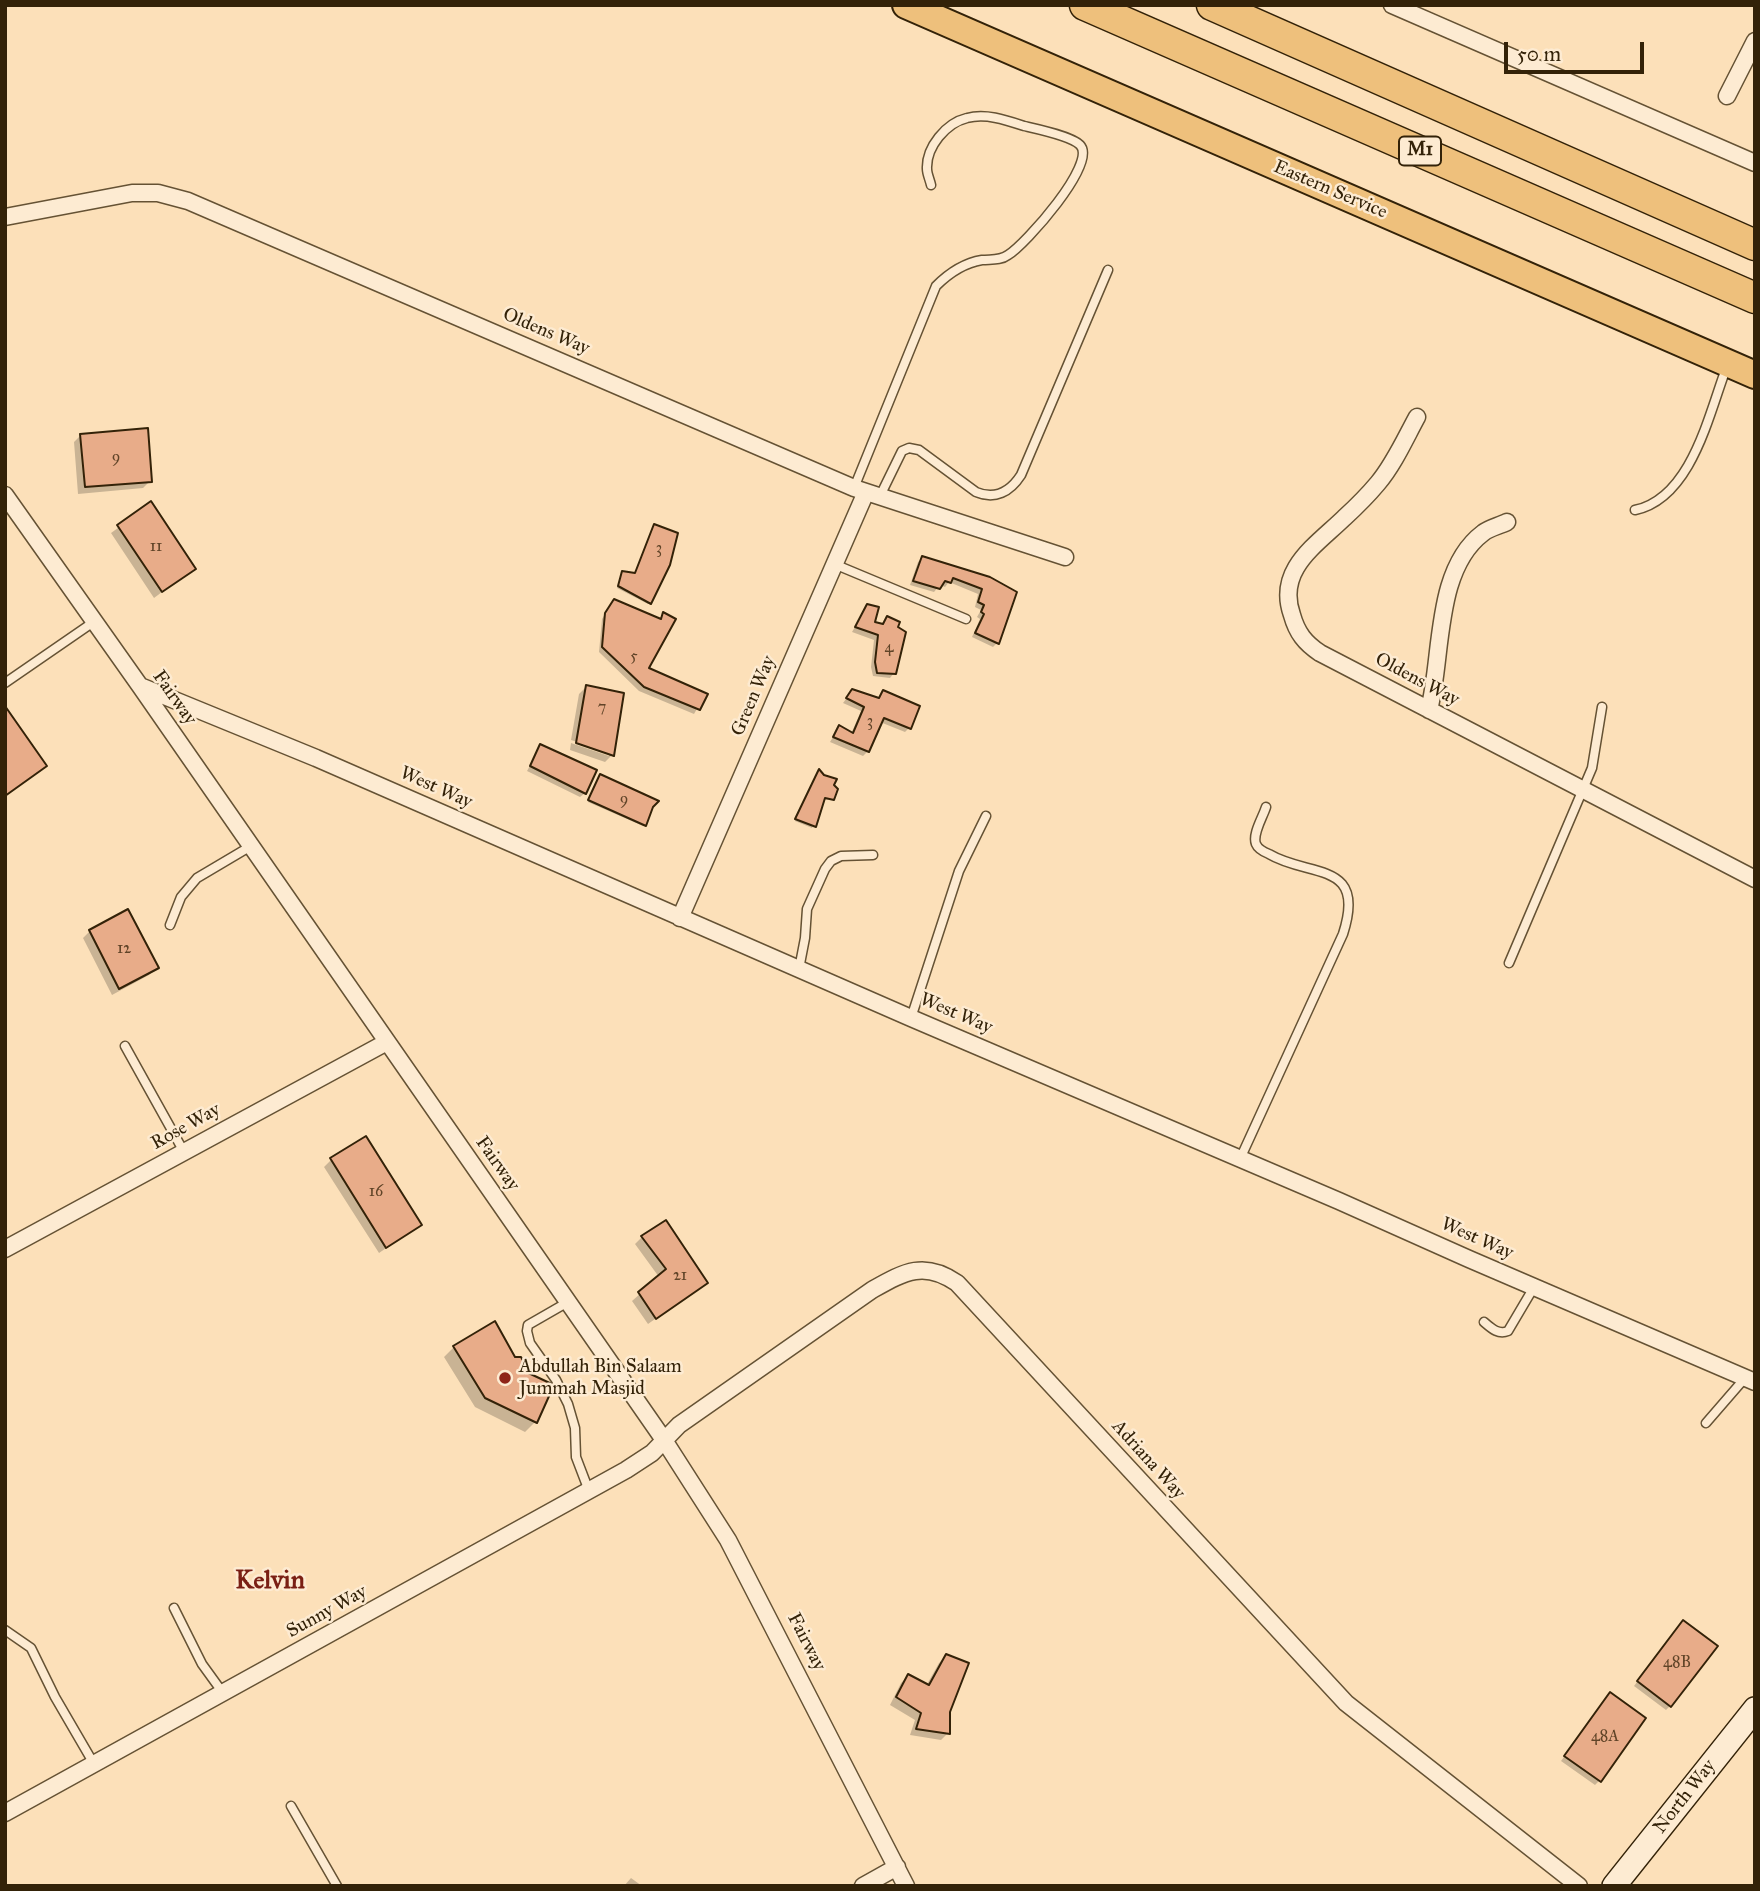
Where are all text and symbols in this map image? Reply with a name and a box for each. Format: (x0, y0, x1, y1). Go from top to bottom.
scale bar (1508, 28, 1648, 72)
text: 50 m (1517, 41, 1561, 67)
road number: M1 (1399, 136, 1441, 166)
street label: Eastern Service (1270, 156, 1390, 224)
street label: Oldens Way (499, 304, 593, 360)
house number: 9 (112, 448, 120, 468)
house number: 11 (150, 537, 162, 557)
house number: 3 (656, 539, 662, 559)
house number: 4 (885, 638, 893, 658)
house number: 5 (630, 647, 638, 667)
street label: Oldens Way (1371, 648, 1463, 712)
street label: Green Way (727, 652, 781, 740)
street label: Fairway (147, 666, 201, 730)
house number: 7 (598, 698, 606, 718)
house number: 3 (867, 712, 873, 732)
street label: West Way (396, 762, 476, 814)
house number: 9 (620, 790, 628, 810)
house number: 12 (117, 939, 131, 959)
street label: West Way (916, 989, 996, 1039)
street label: Rose Way (147, 1099, 225, 1155)
street label: Fairway (470, 1132, 524, 1196)
house number: 16 (369, 1182, 383, 1202)
street label: West Way (1437, 1213, 1517, 1265)
house number: 21 (673, 1266, 687, 1286)
place label: Abdullah Bin Salaam Jummah Masjid (519, 1356, 682, 1400)
marker: Abdullah Bin Salaam Jummah Masjid (497, 1370, 513, 1386)
street label: Adriana Way (1106, 1416, 1190, 1504)
district label: Kelvin (235, 1566, 305, 1598)
street label: Sunny Way (283, 1581, 371, 1643)
street label: Fairway (782, 1609, 830, 1675)
house number: 48B (1663, 1653, 1691, 1673)
house number: 48A (1591, 1727, 1619, 1747)
street label: North Way (1649, 1755, 1721, 1839)

